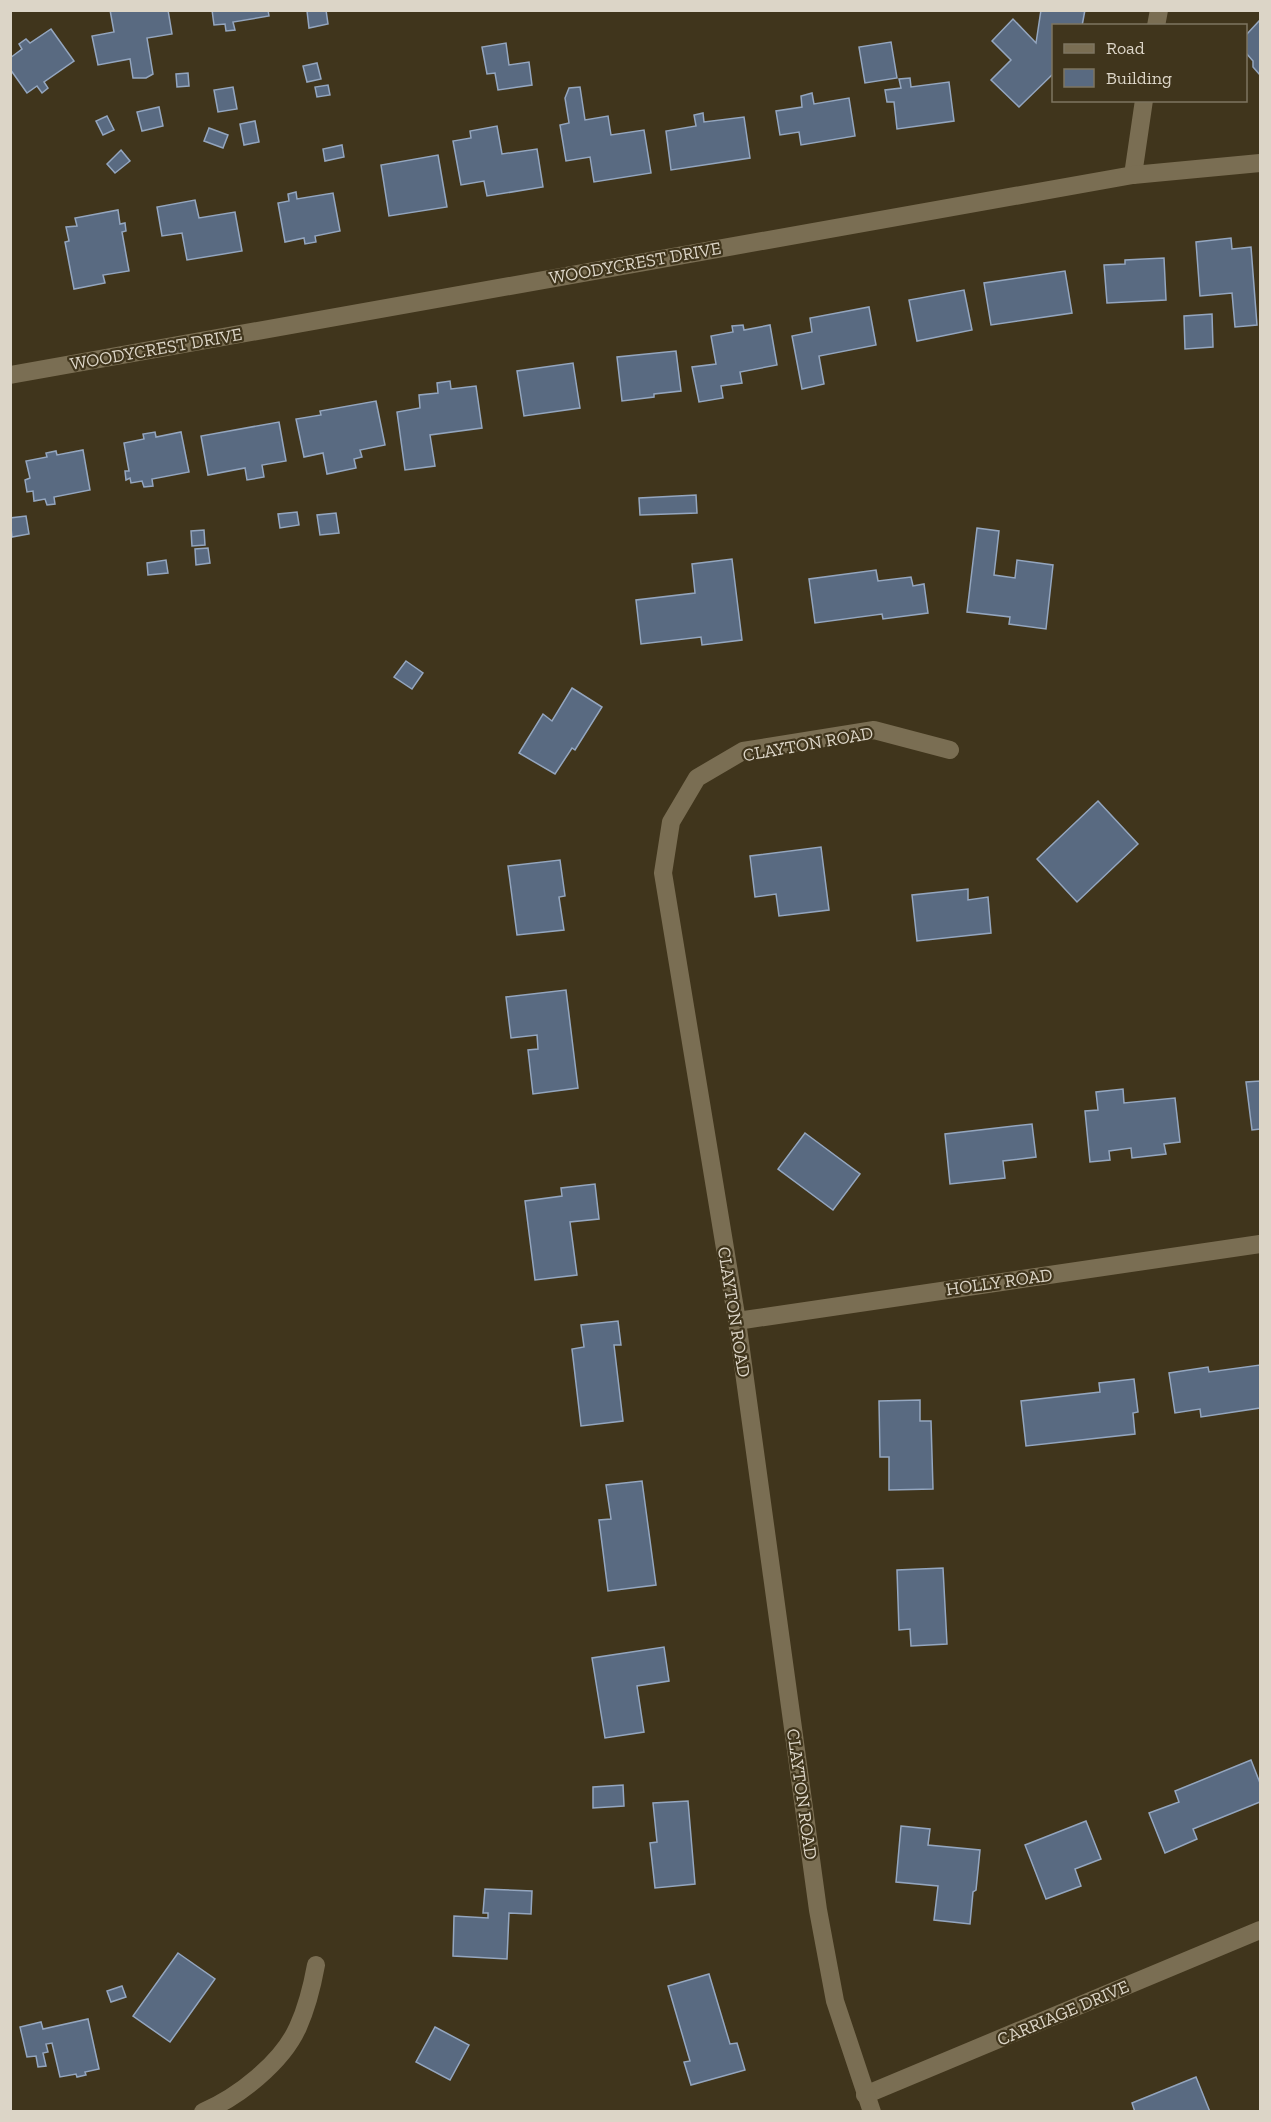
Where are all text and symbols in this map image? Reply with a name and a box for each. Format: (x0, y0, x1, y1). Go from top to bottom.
legend (1052, 24, 1247, 102)
text: Road (1106, 37, 1145, 59)
text: Building (1106, 67, 1172, 89)
street label: WOODYCREST DRIVE (547, 237, 723, 289)
street label: WOODYCREST DRIVE (68, 323, 244, 375)
street label: CLAYTON ROAD (741, 722, 875, 766)
street label: CLAYTON ROAD (713, 1245, 755, 1379)
street label: HOLLY ROAD (944, 1264, 1054, 1300)
street label: CLAYTON ROAD (782, 1727, 822, 1861)
street label: CARRIAGE DRIVE (994, 1975, 1132, 2051)

